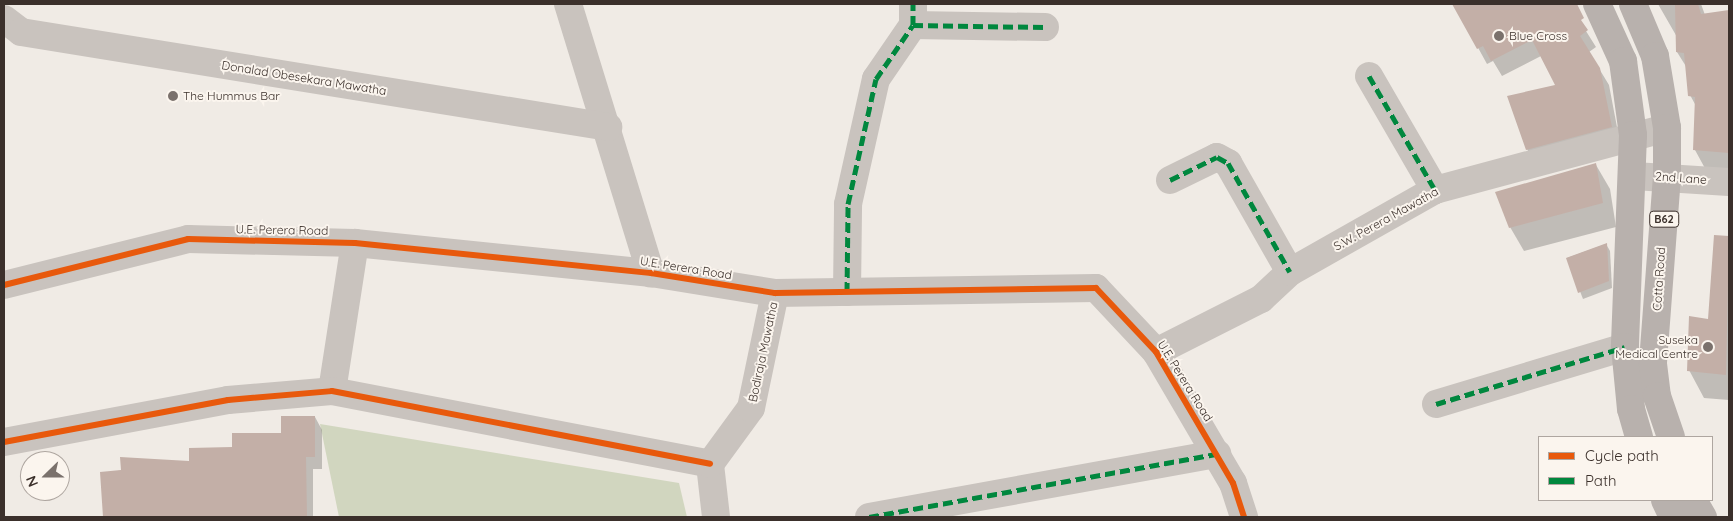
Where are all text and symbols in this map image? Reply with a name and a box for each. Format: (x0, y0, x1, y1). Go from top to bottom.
place label: Blue Cross (1509, 29, 1567, 43)
marker: Blue Cross (1493, 30, 1505, 42)
street label: Donalad Obesekara Mawatha (221, 58, 387, 98)
place label: The Hummus Bar (183, 89, 280, 103)
marker: The Hummus Bar (167, 90, 179, 102)
street label: 2nd Lane (1655, 169, 1707, 187)
street label: S.W. Perera Mawatha (1331, 184, 1441, 254)
road number: B62 (1649, 210, 1679, 228)
street label: U.E. Perera Road (236, 222, 328, 238)
street label: Cotta Road (1650, 247, 1668, 311)
street label: U.E. Perera Road (639, 254, 733, 282)
street label: Bodiraja Mawatha (745, 301, 781, 403)
place label: Suseka Medical Centre (1615, 333, 1698, 361)
street label: U.E. Perera Road (1154, 338, 1216, 424)
marker: Suseka Medical Centre (1702, 341, 1714, 353)
legend (1538, 436, 1713, 501)
text: Cycle path (1585, 446, 1659, 465)
north arrow (20, 451, 70, 501)
text: Path (1585, 471, 1617, 490)
text: N (22, 473, 42, 489)

